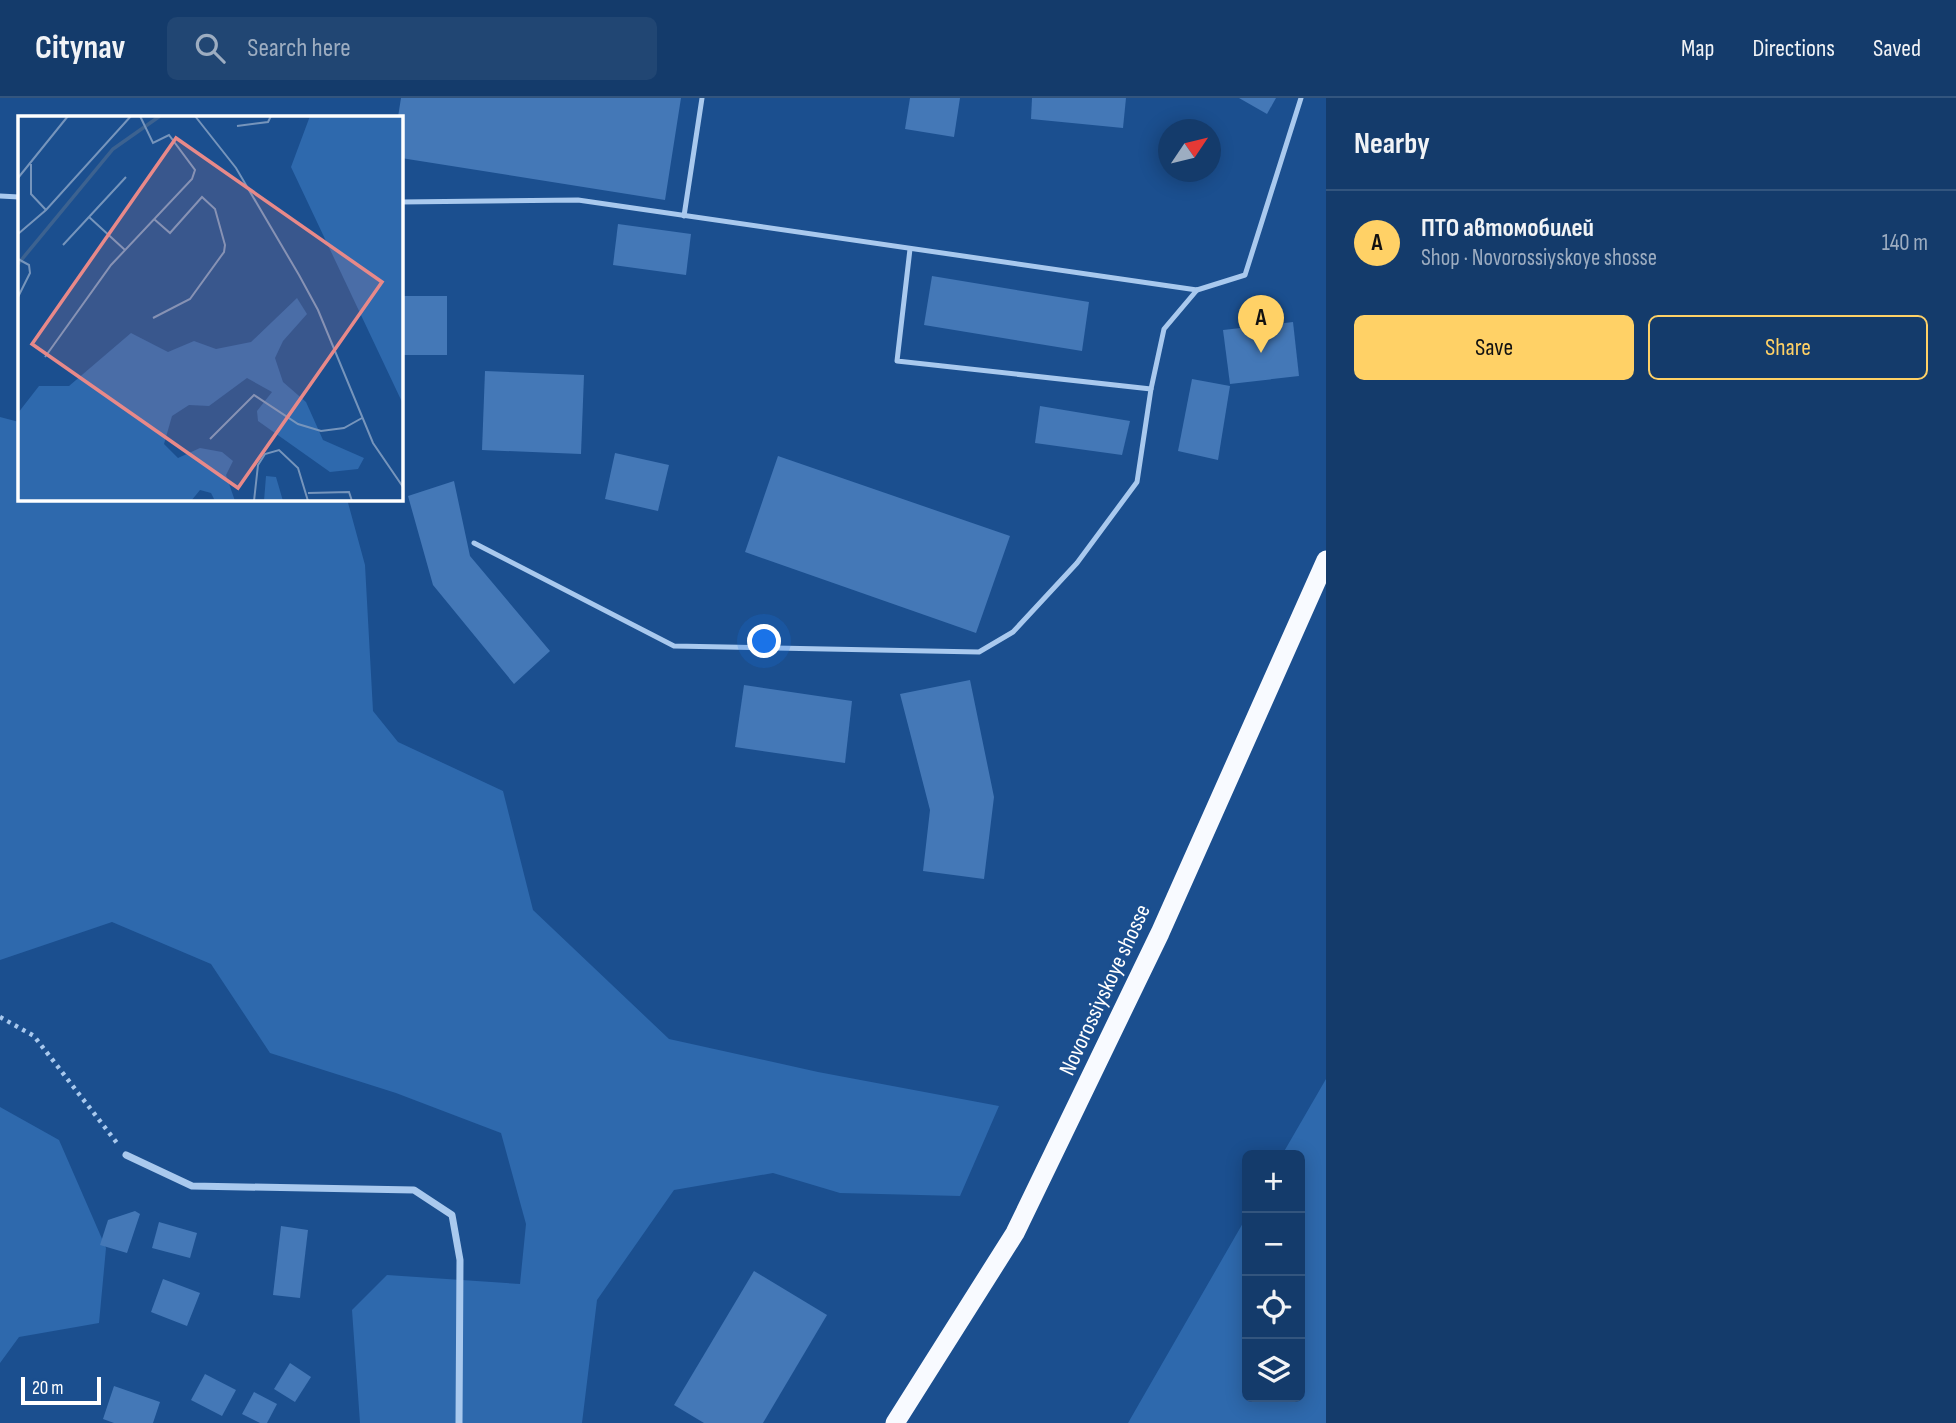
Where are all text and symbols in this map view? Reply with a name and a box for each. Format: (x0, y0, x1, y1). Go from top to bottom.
search box (167, 17, 657, 80)
text: Citynav (35, 28, 125, 68)
icon: search (191, 29, 229, 67)
text: Search here (247, 33, 351, 64)
text: Map (1681, 34, 1714, 63)
text: Directions (1752, 34, 1835, 63)
text: Saved (1873, 34, 1921, 63)
inset map (18, 116, 402, 500)
north arrow (1158, 119, 1221, 182)
text: Nearby (1354, 126, 1430, 162)
text: ПТО автомобилей (1421, 213, 1594, 244)
text: A (1372, 229, 1382, 257)
text: 140 m (1882, 229, 1928, 257)
text: Shop · Novorossiyskoye shosse (1421, 244, 1657, 272)
pin: A (1238, 295, 1284, 353)
button: Save (1354, 315, 1634, 380)
button: Share (1648, 315, 1928, 380)
your location (747, 624, 781, 658)
street label: Novorossiyskoye shosse (1053, 900, 1157, 1080)
map controls (1242, 1150, 1305, 1402)
button: + (1242, 1150, 1305, 1213)
button: − (1242, 1213, 1305, 1276)
button: locate (1242, 1276, 1305, 1339)
button: layers (1242, 1339, 1305, 1402)
scale bar (21, 1374, 102, 1406)
text: 20 m (32, 1377, 64, 1400)

